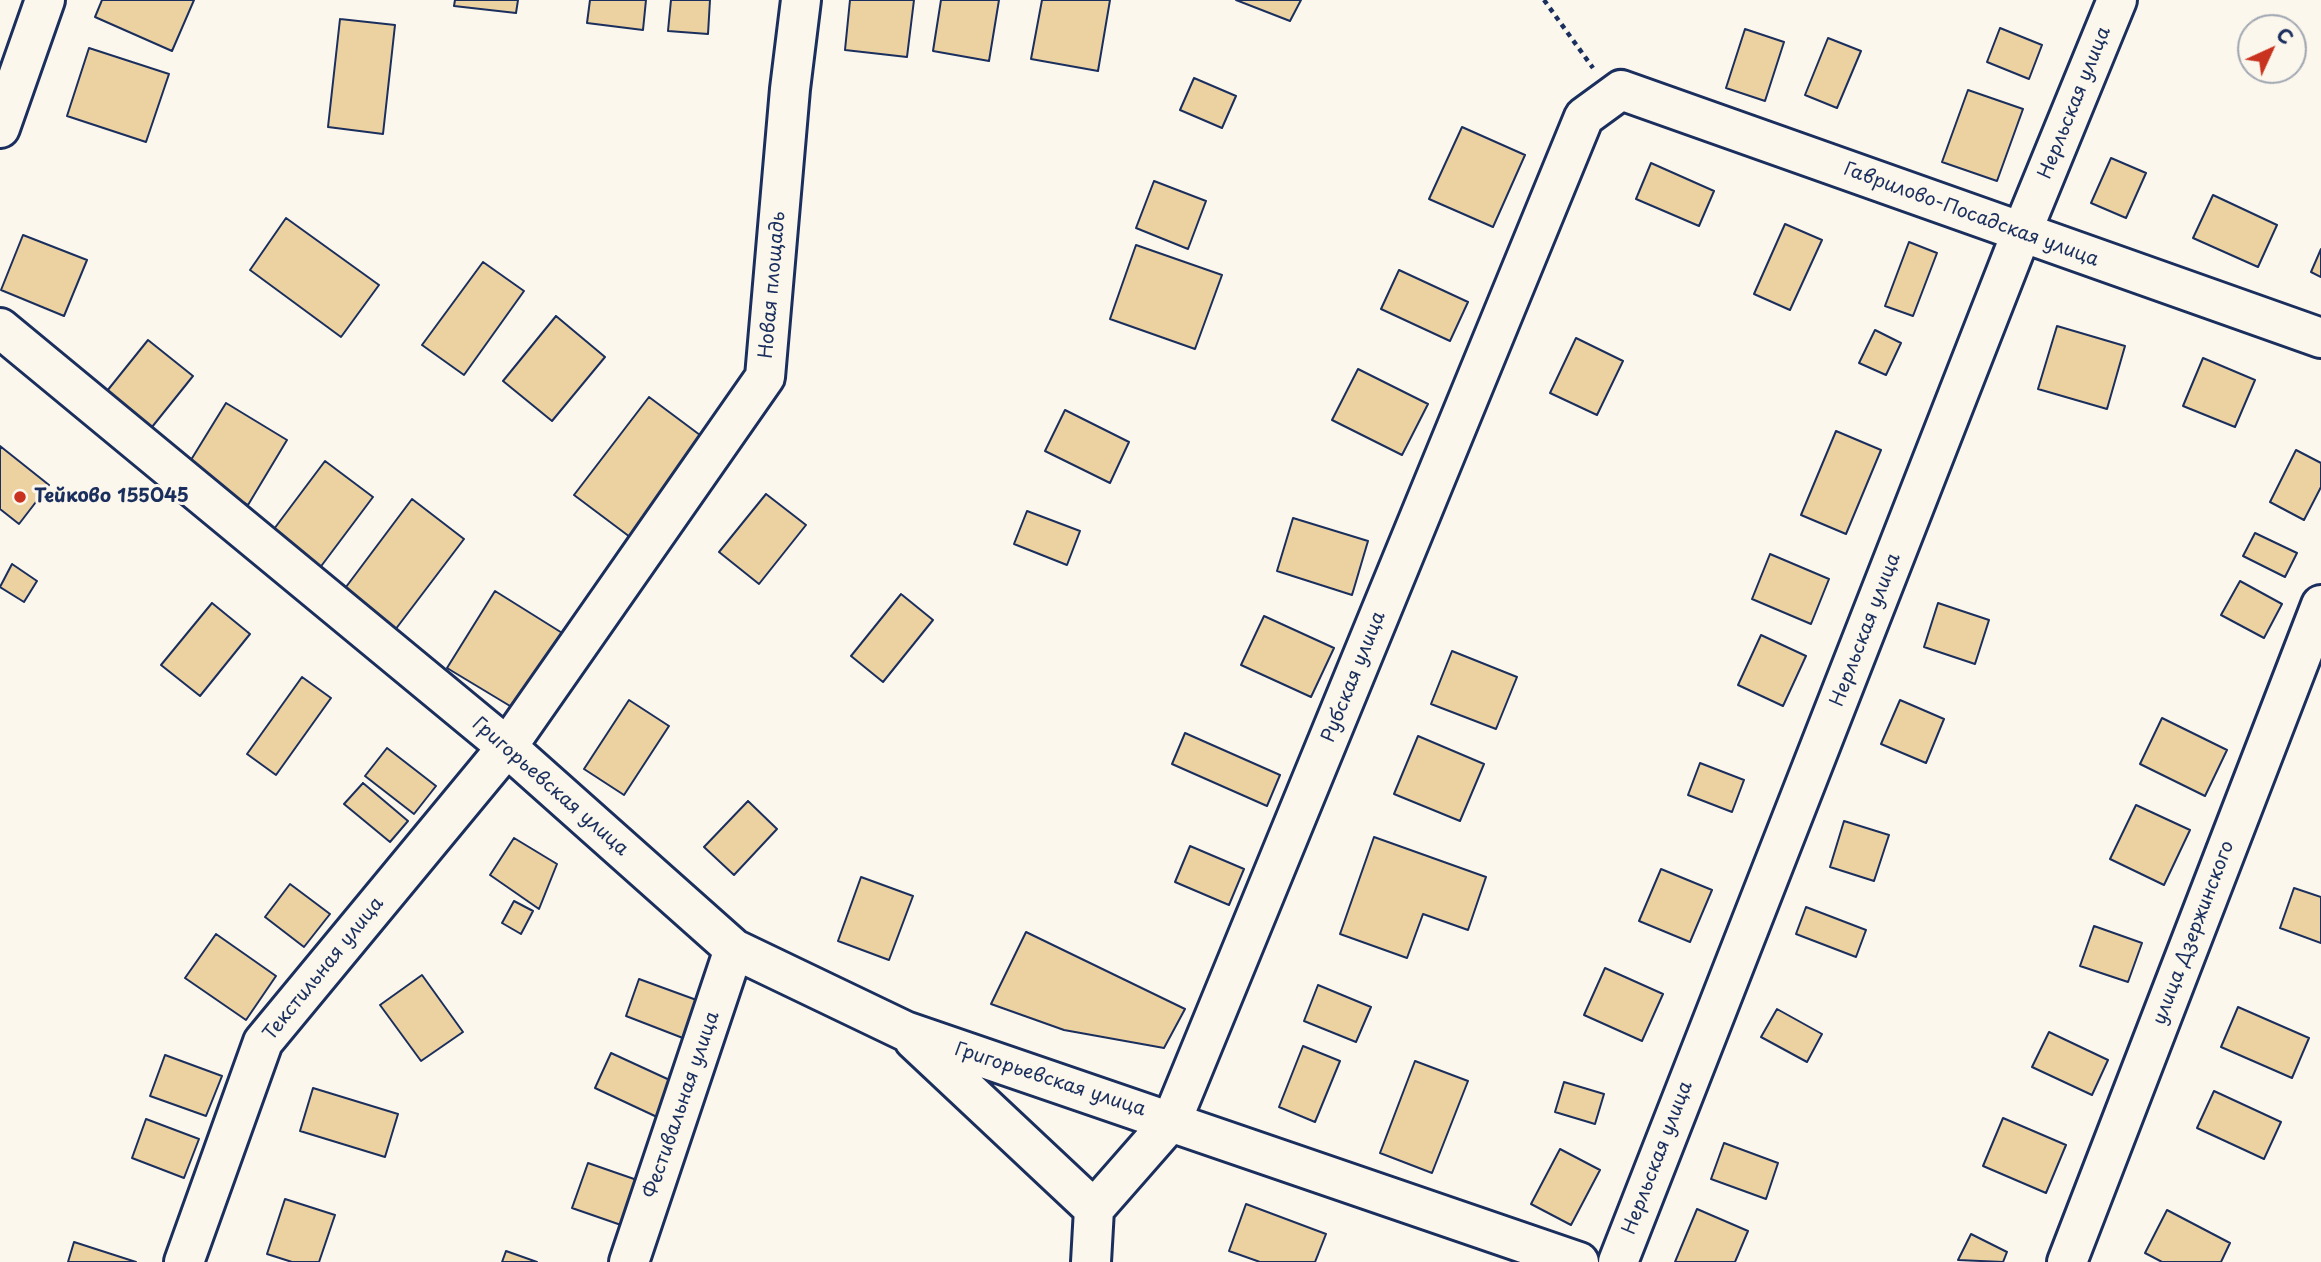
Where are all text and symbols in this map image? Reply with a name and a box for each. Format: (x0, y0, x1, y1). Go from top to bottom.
north arrow (2237, 14, 2307, 84)
text: С (2270, 21, 2300, 51)
street label: Нерльская улица (2034, 23, 2116, 183)
street label: Гаврилово-Посадская улица (1840, 158, 2102, 272)
street label: Новая площадь (755, 210, 791, 360)
place label: Тейково 155045 (34, 486, 189, 508)
marker: Тейково 155045 (12, 489, 28, 505)
street label: Нерльская улица (1826, 550, 1906, 710)
street label: Рубская улица (1317, 608, 1391, 746)
street label: Григорьевская улица (467, 713, 633, 861)
street label: улица Дзержинского (2148, 838, 2240, 1028)
street label: Текстильная улица (259, 893, 389, 1045)
street label: Фестивальная улица (639, 1009, 725, 1201)
street label: Григорьевская улица (952, 1038, 1148, 1122)
street label: Нерльская улица (1618, 1078, 1698, 1238)

